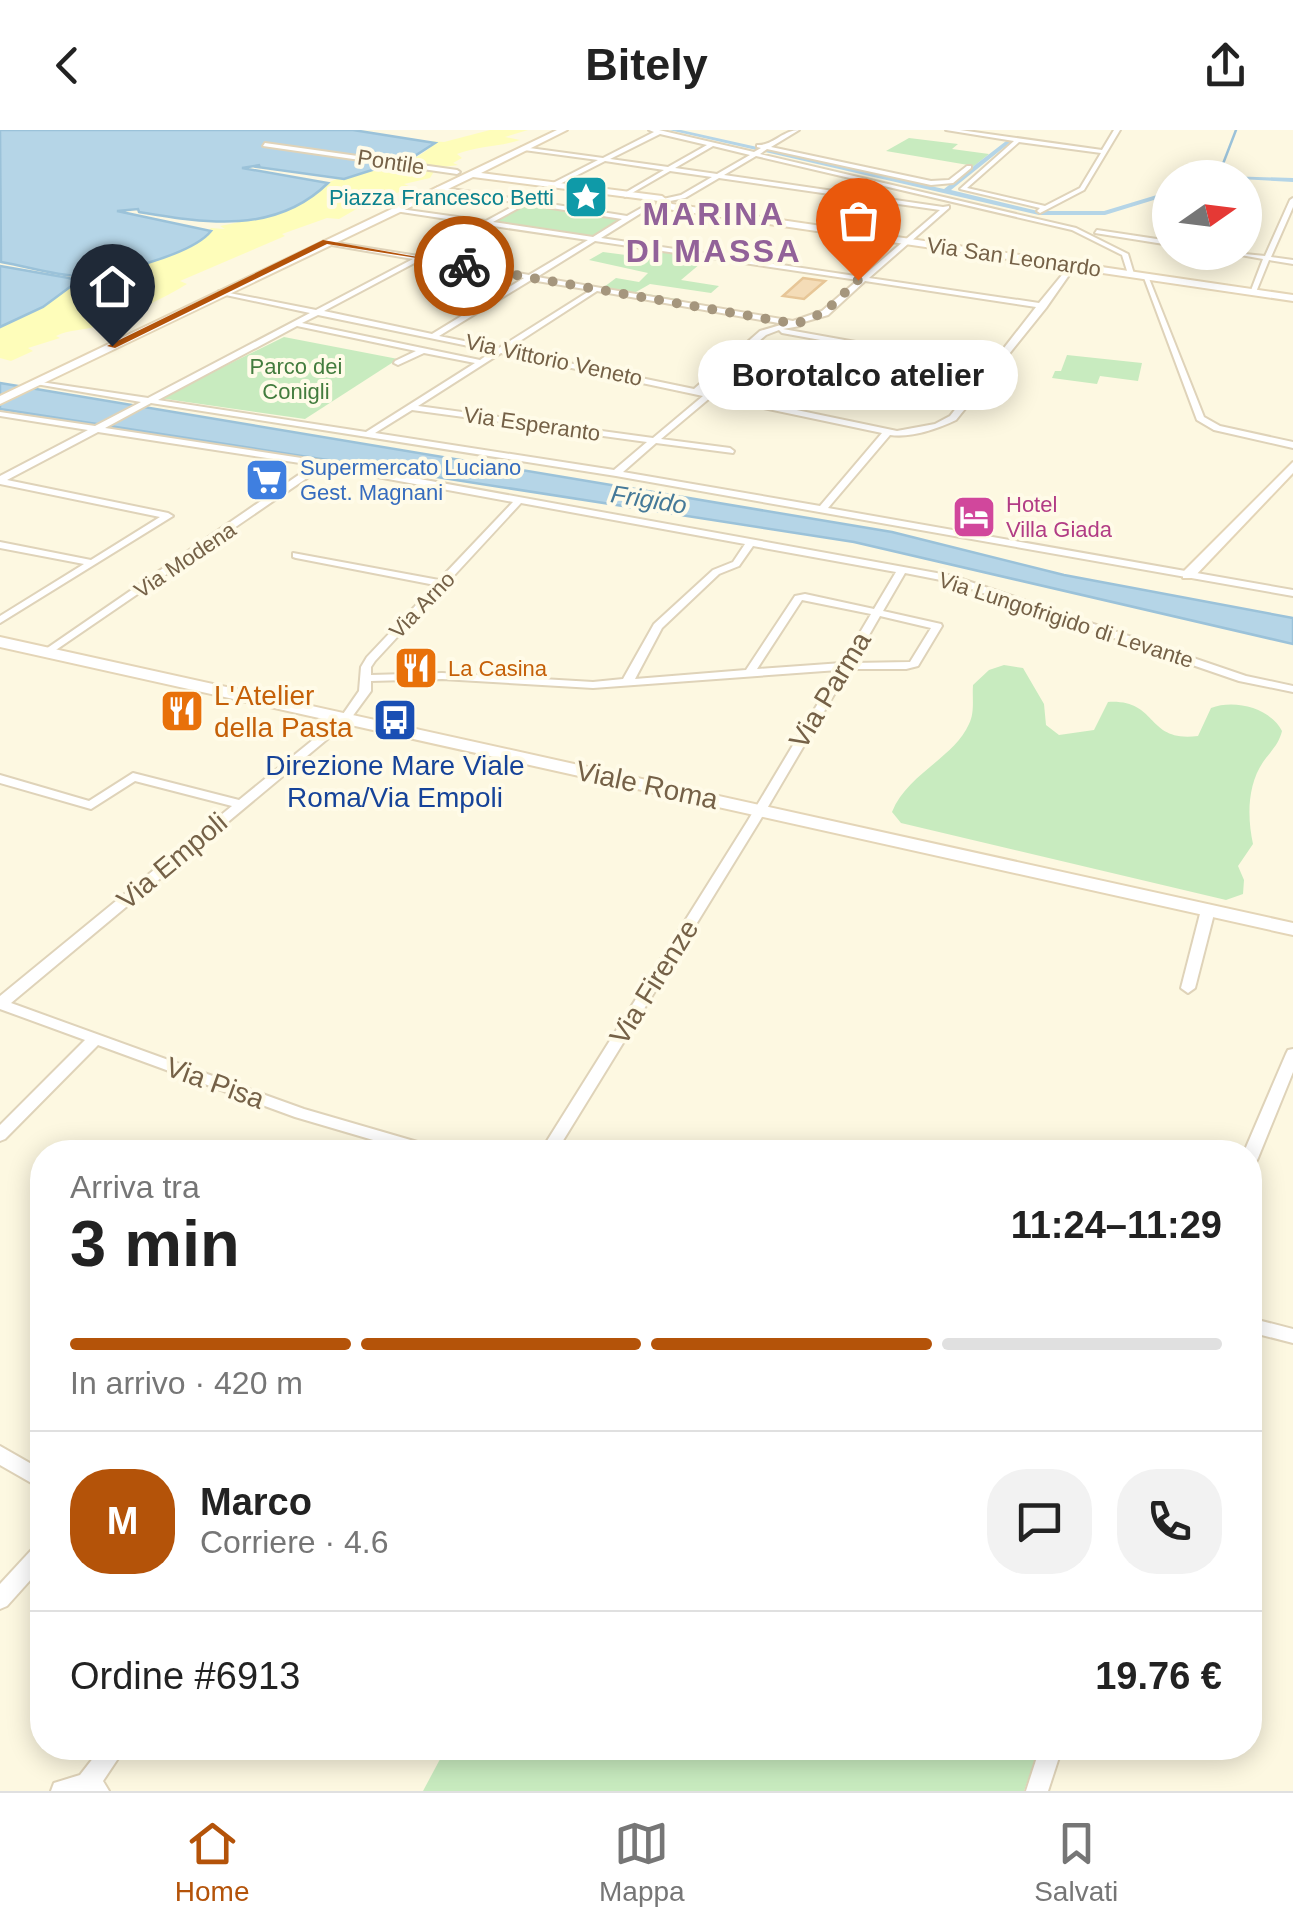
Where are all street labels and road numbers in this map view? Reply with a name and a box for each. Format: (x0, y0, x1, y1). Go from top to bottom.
street label: Pontile (356, 144, 426, 180)
street label: Via San Leonardo (925, 232, 1103, 282)
street label: Via Vittorio Veneto (463, 329, 645, 391)
street label: Via Esperanto (462, 402, 602, 446)
street label: Via Modena (130, 516, 241, 603)
street label: Via Arno (384, 567, 460, 643)
street label: Via Lungofrigido di Levante (936, 567, 1196, 673)
street label: Via Parma (783, 626, 877, 754)
street label: Viale Roma (573, 755, 721, 815)
street label: Via Empoli (111, 806, 233, 916)
street label: Via Firenze (603, 914, 705, 1050)
street label: Via Pisa (162, 1051, 269, 1115)

